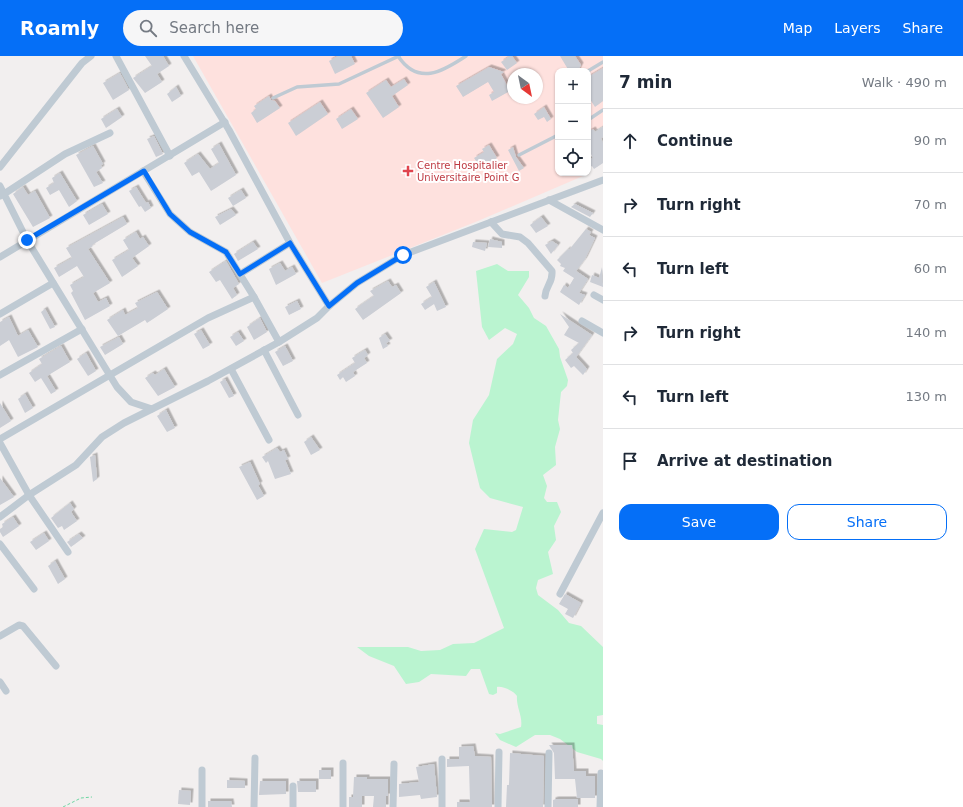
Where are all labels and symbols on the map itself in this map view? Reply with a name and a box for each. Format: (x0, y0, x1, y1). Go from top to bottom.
north arrow (507, 68, 543, 104)
place label: Centre Hospitalier Universitaire Point G (417, 160, 519, 183)
marker: Centre Hospitalier Universitaire Point G (402, 165, 414, 177)
route end (18, 231, 36, 249)
route start (394, 246, 412, 264)

